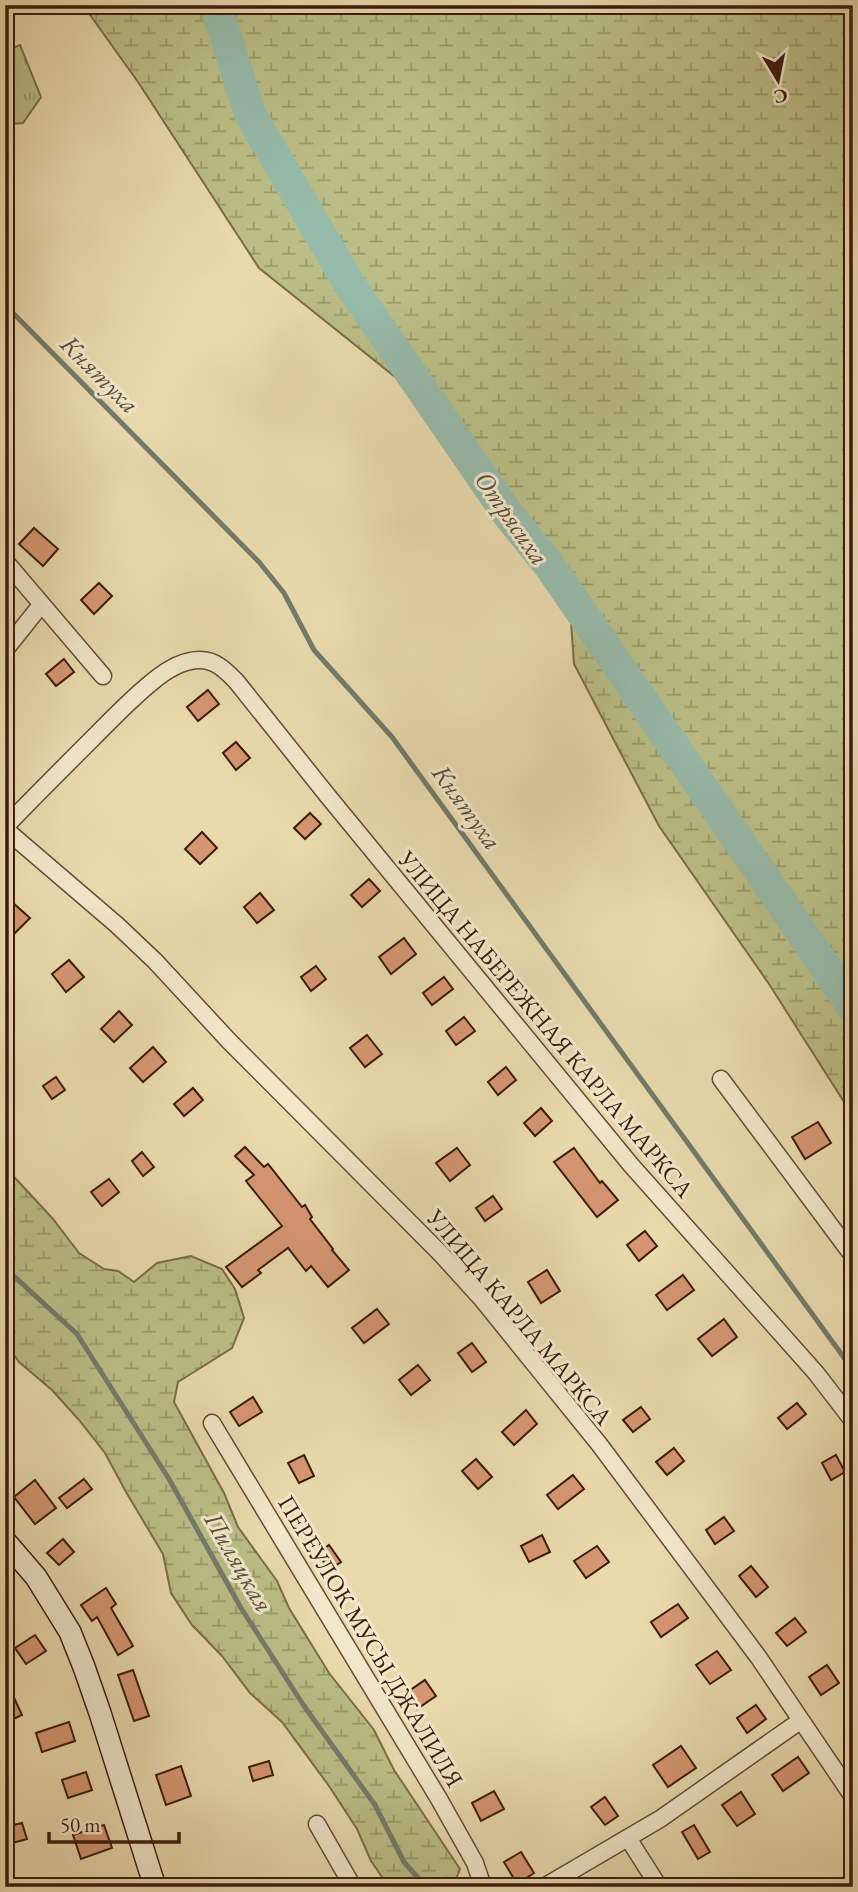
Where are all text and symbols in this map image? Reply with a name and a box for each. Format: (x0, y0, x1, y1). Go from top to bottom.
north arrow (742, 46, 812, 116)
text: С (772, 83, 790, 110)
water label: Княтуха (53, 327, 147, 421)
water label: Отрясиха (467, 464, 557, 572)
water label: Княтуха (424, 757, 509, 857)
street label: УЛИЦА НАБЕРЕЖНАЯ КАРЛА МАРКСА (391, 843, 701, 1204)
street label: УЛИЦА КАРЛА МАРКСА (420, 1202, 620, 1432)
street label: ПЕРЕУЛОК МУСЫ ДЖАЛИЛЯ (271, 1489, 471, 1793)
water label: Пиляцкая (196, 1505, 281, 1618)
scale bar (49, 1801, 178, 1845)
text: 50 m (60, 1811, 101, 1838)

